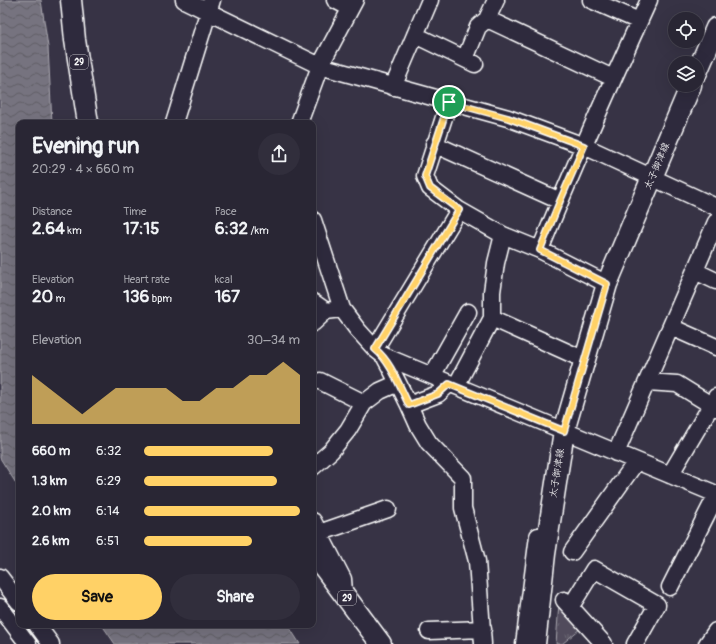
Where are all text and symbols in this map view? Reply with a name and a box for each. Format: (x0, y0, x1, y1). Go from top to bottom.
map controls (668, 12, 704, 92)
button: locate (668, 12, 704, 48)
road number: 29 (70, 55, 88, 69)
button: layers (668, 56, 704, 92)
pin (432, 85, 466, 119)
icon: arrive (438, 91, 460, 113)
text: Evening run (32, 132, 140, 160)
button: share (258, 133, 300, 175)
street label: 太子御津線 (642, 141, 672, 191)
text: 20:29 · 4 × 660 m (32, 161, 134, 177)
text: Distance (32, 205, 72, 218)
text: Time (123, 205, 146, 218)
text: Pace (215, 205, 236, 218)
text: 2.64 (32, 218, 65, 239)
text: 17:15 (123, 218, 159, 239)
text: 6:32 (215, 218, 248, 239)
text: km (65, 224, 82, 237)
text: /km (248, 224, 269, 237)
text: Elevation (32, 273, 74, 286)
text: Heart rate (123, 273, 170, 286)
text: kcal (215, 273, 233, 286)
text: 20 (32, 286, 53, 307)
text: 136 (123, 286, 149, 307)
text: 167 (215, 286, 240, 307)
text: m (53, 292, 65, 305)
text: bpm (149, 292, 172, 305)
text: Elevation (32, 332, 82, 348)
text: 30–34 m (247, 332, 300, 348)
text: 660 m (32, 443, 70, 459)
text: 6:32 (96, 443, 122, 459)
street label: 太子御津線 (547, 447, 567, 499)
text: 1.3 km (32, 473, 67, 489)
text: 6:29 (96, 473, 121, 489)
text: 2.0 km (32, 503, 71, 519)
text: 6:14 (96, 503, 120, 519)
text: 2.6 km (32, 533, 69, 549)
text: 6:51 (96, 533, 119, 549)
button: Save (32, 574, 162, 620)
button: Share (170, 574, 300, 620)
road number: 29 (338, 591, 356, 605)

